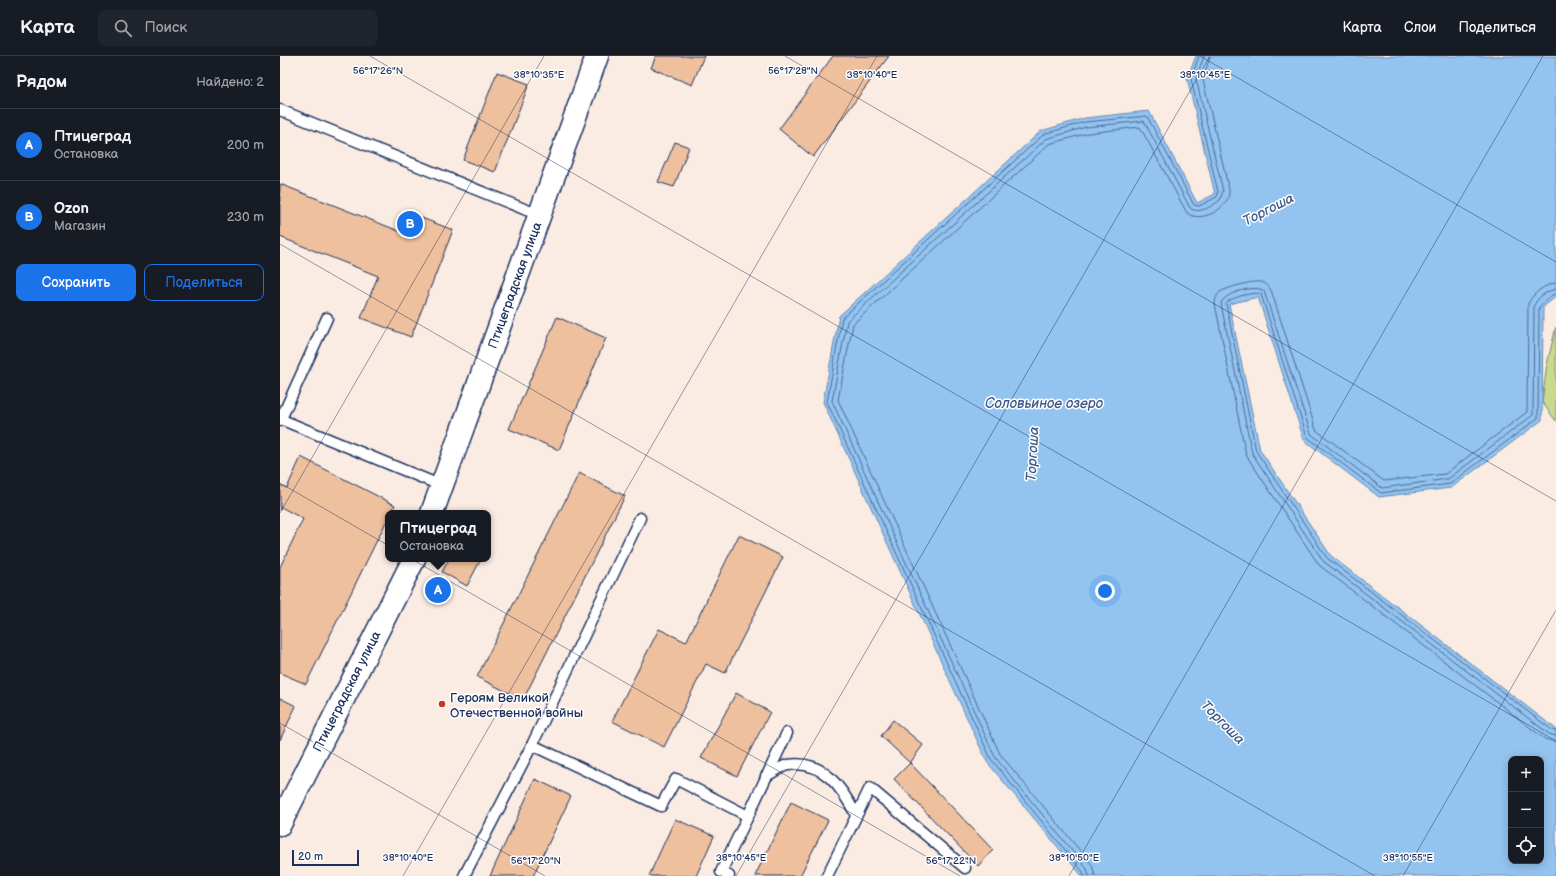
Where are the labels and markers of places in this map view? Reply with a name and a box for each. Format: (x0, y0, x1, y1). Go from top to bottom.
pin: B (397, 209, 423, 239)
pin: A (425, 575, 451, 605)
place label: Героям Великой Отечественной войны (450, 690, 583, 721)
marker: Героям Великой Отечественной войны (437, 699, 447, 709)

